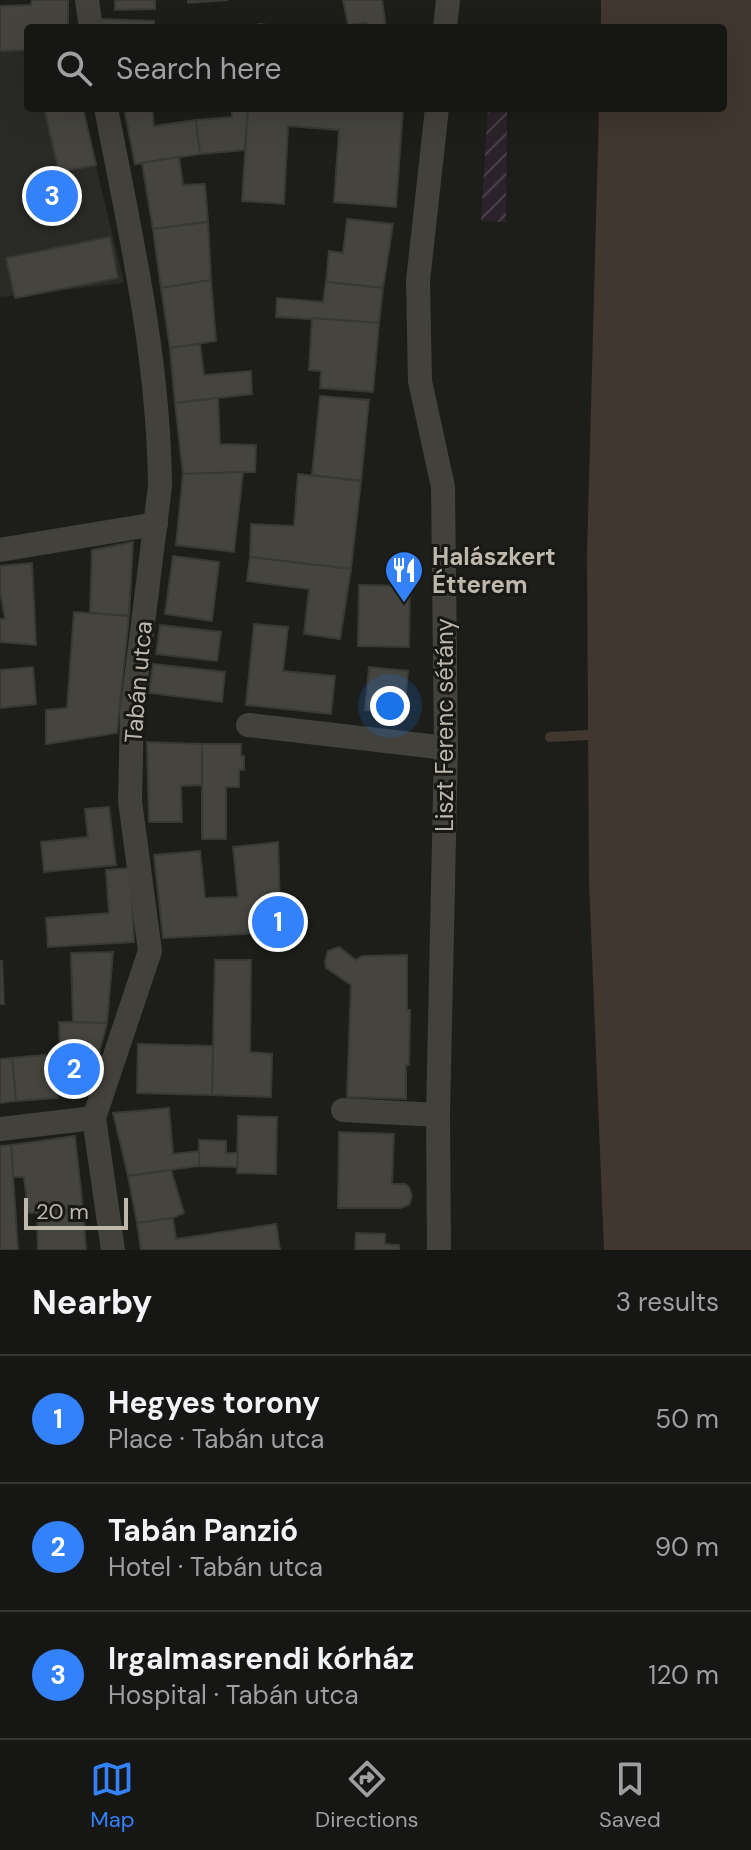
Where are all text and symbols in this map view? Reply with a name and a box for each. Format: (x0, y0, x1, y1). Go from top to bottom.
search box (24, 24, 727, 112)
icon: search (52, 46, 96, 90)
text: Search here (116, 49, 282, 88)
pin: 3 (26, 166, 78, 226)
place label: Halászkert Étterem (432, 541, 556, 600)
restaurant icon: Halászkert Étterem (383, 549, 425, 604)
street label: Liszt Ferenc sétány (429, 618, 460, 832)
street label: Tabán utca (117, 620, 159, 744)
your location (370, 686, 410, 726)
pin: 1 (252, 892, 304, 952)
pin: 2 (48, 1039, 100, 1099)
scale bar (24, 1194, 128, 1230)
text: 20 m (36, 1197, 89, 1226)
text: Nearby (32, 1280, 152, 1325)
text: 3 results (616, 1285, 719, 1319)
text: Hegyes torony (108, 1383, 320, 1422)
text: 1 (53, 1402, 63, 1436)
text: 50 m (655, 1402, 719, 1436)
text: Place · Tabán utca (108, 1422, 324, 1456)
text: Tabán Panzió (108, 1511, 298, 1550)
text: 2 (50, 1530, 66, 1564)
text: 90 m (655, 1530, 719, 1564)
text: Hotel · Tabán utca (108, 1550, 323, 1584)
text: Irgalmasrendi kórház (108, 1639, 414, 1678)
text: 3 (50, 1658, 66, 1692)
text: 120 m (648, 1658, 719, 1692)
text: Hospital · Tabán utca (108, 1678, 359, 1712)
tab: Map (90, 1757, 135, 1834)
tab: Directions (315, 1757, 419, 1834)
tab: Saved (599, 1757, 661, 1834)

